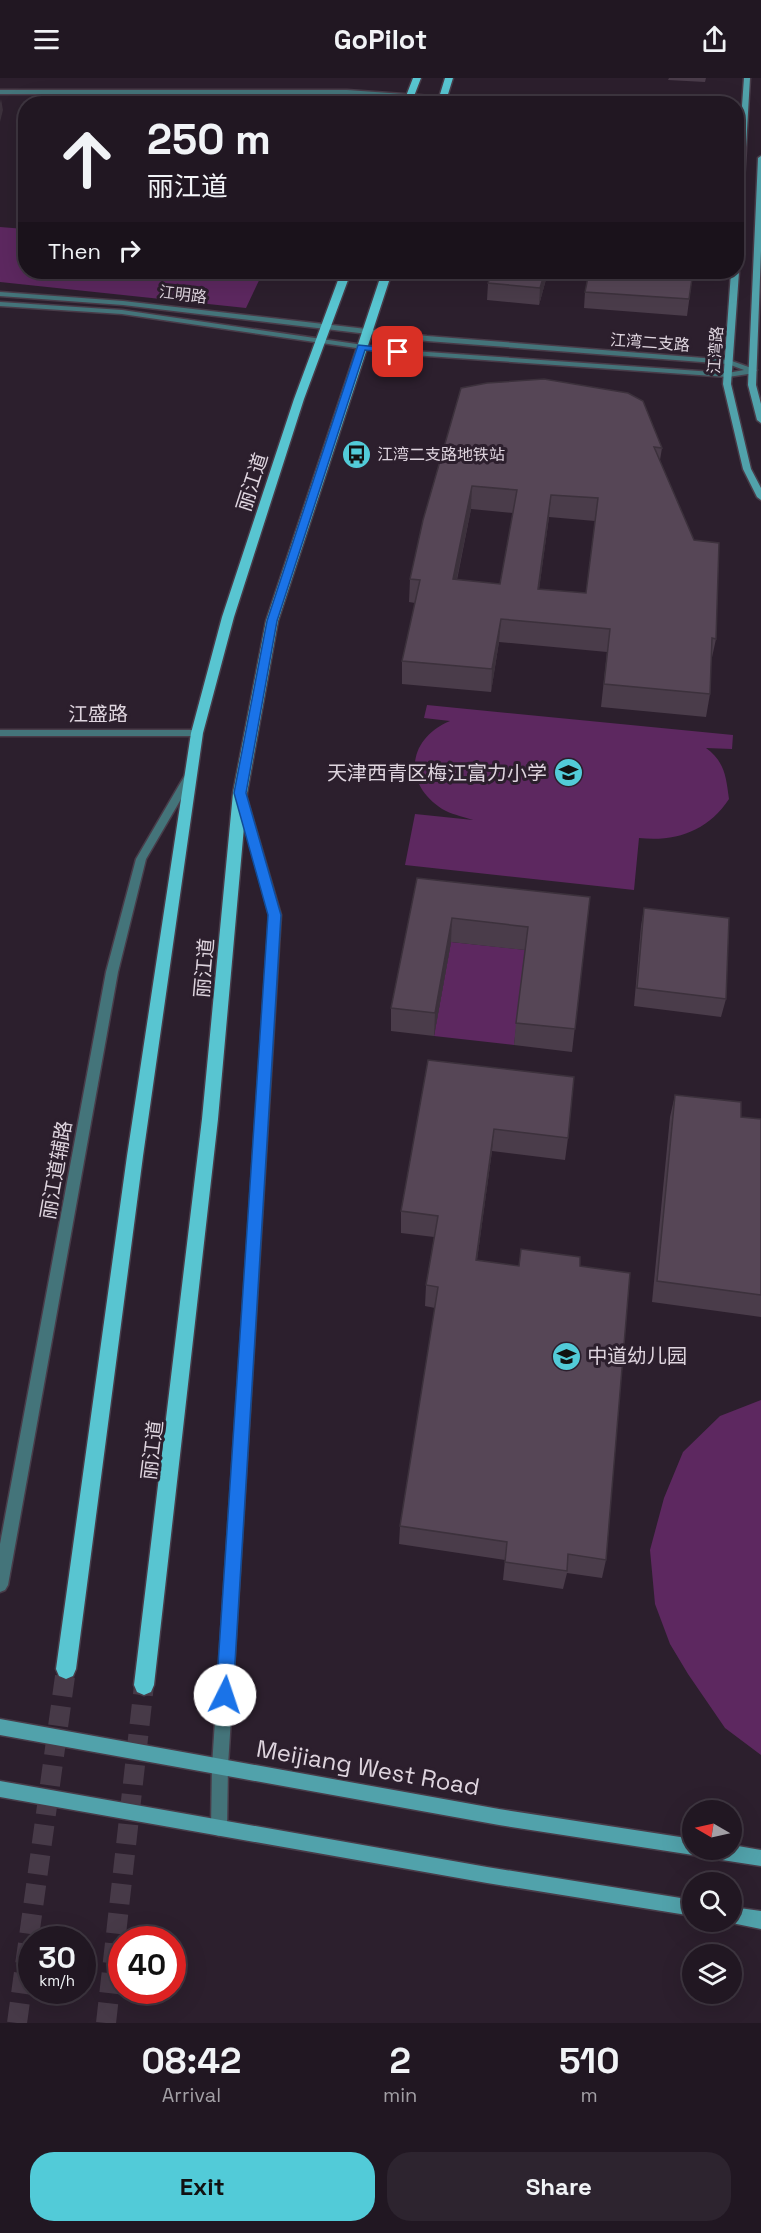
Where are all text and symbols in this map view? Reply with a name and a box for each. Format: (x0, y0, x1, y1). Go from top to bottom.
text: GoPilot (334, 22, 427, 57)
icon: menu (30, 23, 63, 56)
icon: share (698, 23, 731, 56)
text: 250 m (147, 113, 271, 166)
icon: ahead (48, 120, 126, 198)
text: 丽江道 (147, 169, 228, 204)
icon: right (113, 234, 146, 267)
text: Then (48, 237, 101, 265)
street label: 江明路 (158, 281, 208, 308)
street label: 江湾路 (703, 325, 728, 375)
pin (372, 326, 423, 377)
street label: 江湾二支路 (609, 329, 691, 356)
icon: arrive (381, 335, 414, 368)
bus stop icon: 江湾二支路地铁站 (340, 438, 372, 470)
place label: 江湾二支路地铁站 (377, 444, 505, 465)
street label: 丽江道 (230, 449, 274, 515)
street label: 江盛路 (68, 701, 128, 727)
school or university icon: 天津西青区梅江富力小学 (552, 757, 584, 789)
place label: 天津西青区梅江富力小学 (327, 760, 547, 786)
street label: 丽江道 (188, 937, 220, 999)
street label: 丽江道辅路 (35, 1119, 77, 1221)
school or university icon: 中道幼儿园 (550, 1340, 582, 1372)
place label: 中道幼儿园 (587, 1343, 687, 1369)
street label: 丽江道 (135, 1419, 169, 1481)
position arrow (193, 1663, 257, 1727)
street label: Meijiang West Road (254, 1733, 482, 1802)
north arrow (682, 1800, 742, 1860)
map controls (682, 1800, 742, 2004)
button: search (682, 1872, 742, 1932)
speed limit sign: 40 (108, 1926, 186, 2004)
text: 30 (38, 1938, 76, 1977)
button: layers (682, 1944, 742, 2004)
text: km/h (39, 1971, 75, 1990)
text: 08:42 (142, 2038, 241, 2084)
text: 2 (389, 2038, 411, 2084)
text: 510 (559, 2038, 619, 2084)
text: Arrival (162, 2082, 221, 2108)
text: min (383, 2082, 417, 2108)
text: m (581, 2082, 598, 2108)
button: Exit (30, 2152, 375, 2221)
button: Share (387, 2152, 731, 2221)

